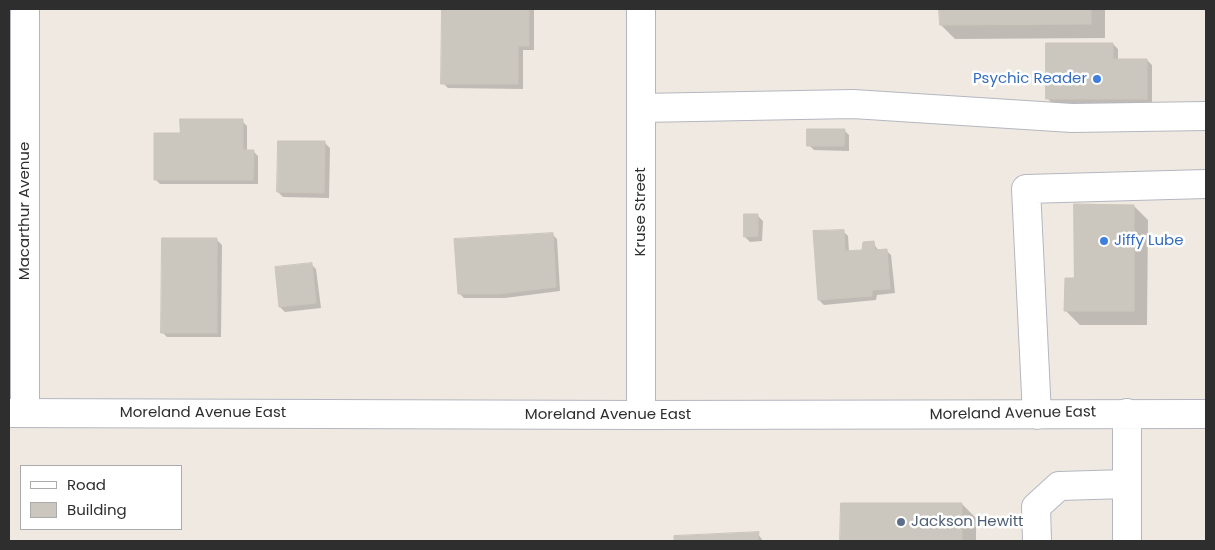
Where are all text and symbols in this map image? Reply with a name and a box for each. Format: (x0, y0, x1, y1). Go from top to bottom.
place label: Psychic Reader (973, 70, 1087, 88)
marker: Psychic Reader (1091, 73, 1103, 85)
street label: Macarthur Avenue (16, 142, 34, 280)
street label: Kruse Street (632, 167, 650, 257)
place label: Jiffy Lube (1114, 232, 1183, 250)
marker: Jiffy Lube (1098, 235, 1110, 247)
street label: Moreland Avenue East (120, 404, 286, 422)
street label: Moreland Avenue East (930, 404, 1096, 424)
street label: Moreland Avenue East (525, 406, 691, 424)
legend (20, 465, 182, 530)
text: Road (67, 474, 106, 495)
text: Building (67, 499, 127, 520)
place label: Jackson Hewitt (911, 513, 1024, 531)
marker: Jackson Hewitt (895, 516, 907, 528)

